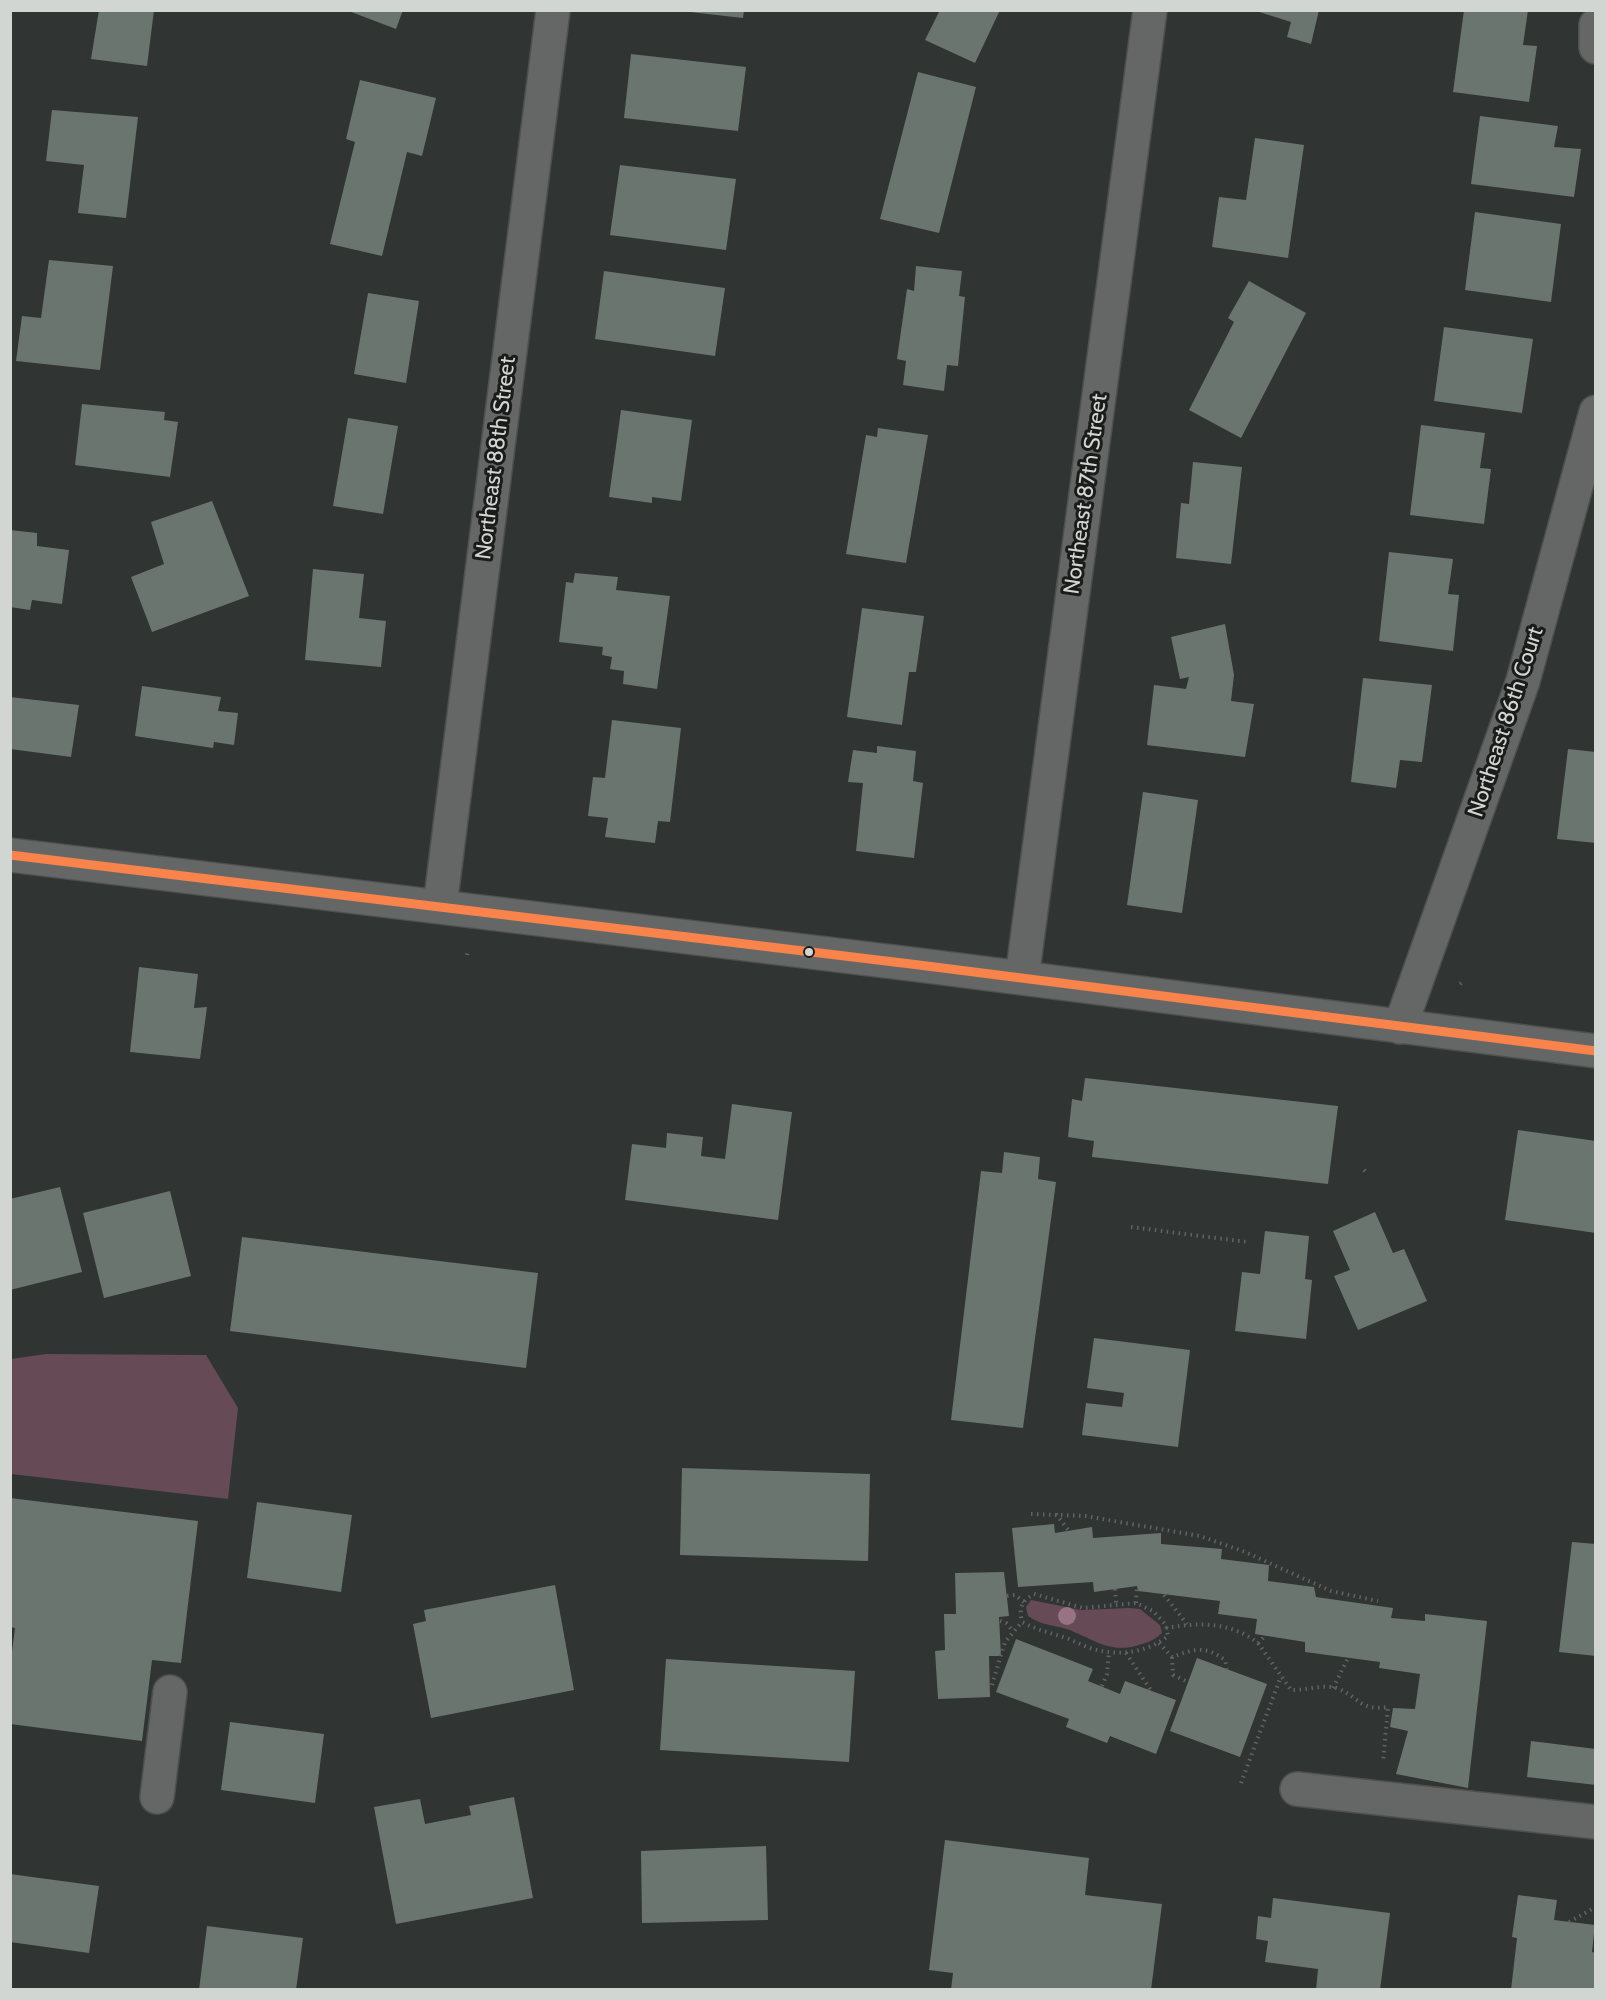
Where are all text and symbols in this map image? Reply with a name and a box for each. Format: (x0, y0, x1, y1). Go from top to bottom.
street label: Northeast 88th Street (470, 355, 522, 561)
street label: Northeast 87th Street (1059, 392, 1113, 596)
street label: Northeast 86th Court (1463, 624, 1549, 820)
unlabelled marker (803, 946, 815, 958)

